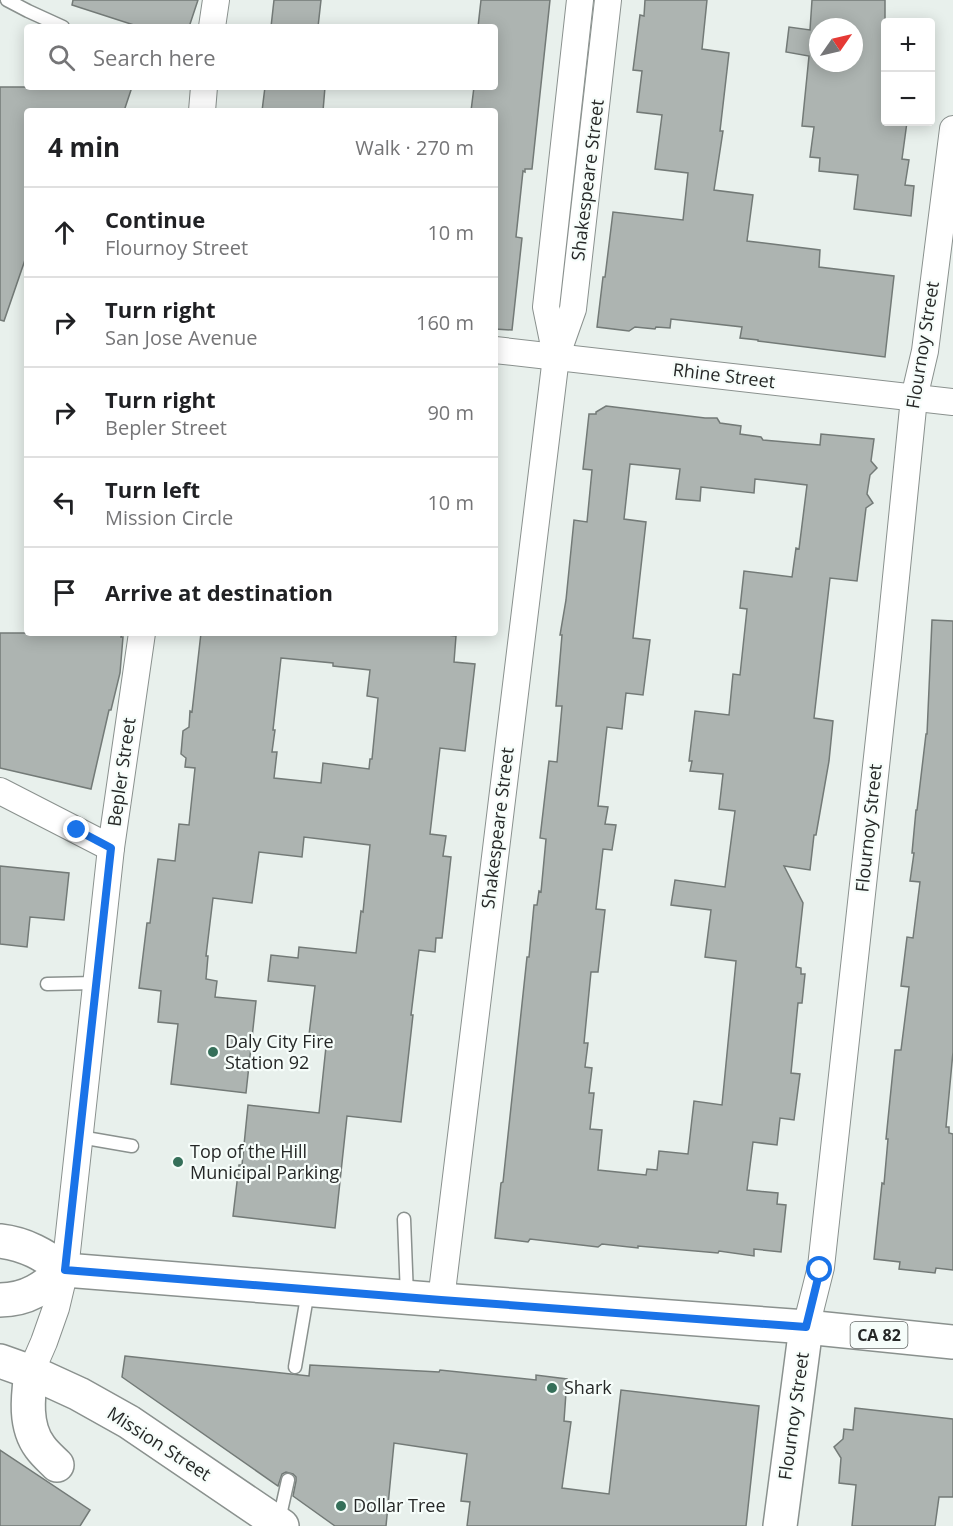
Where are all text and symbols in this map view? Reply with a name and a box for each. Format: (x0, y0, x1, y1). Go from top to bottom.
north arrow (809, 18, 863, 72)
map controls (881, 18, 935, 126)
button: + (881, 18, 935, 72)
search box (24, 24, 498, 90)
icon: search (45, 41, 78, 74)
text: Search here (93, 42, 216, 72)
button: − (881, 72, 935, 126)
street label: Shakespeare Street (565, 98, 609, 262)
text: 4 min (48, 129, 120, 165)
text: Walk · 270 m (355, 134, 474, 161)
text: Continue (105, 204, 205, 234)
icon: ahead (48, 216, 81, 249)
text: 10 m (427, 219, 474, 246)
text: Flournoy Street (105, 234, 248, 261)
street label: Flournoy Street (900, 279, 944, 410)
text: Turn right (105, 294, 216, 324)
icon: right (48, 306, 81, 339)
text: 160 m (416, 309, 474, 336)
text: San Jose Avenue (105, 324, 258, 351)
street label: Rhine Street (672, 357, 777, 393)
text: Turn right (105, 384, 216, 414)
icon: right (48, 396, 81, 429)
text: 90 m (427, 399, 474, 426)
text: Bepler Street (105, 414, 227, 441)
text: Turn left (105, 474, 200, 504)
icon: left (48, 486, 81, 519)
text: 10 m (427, 489, 474, 516)
text: Mission Circle (105, 504, 233, 531)
icon: arrive (48, 576, 81, 609)
text: Arrive at destination (105, 577, 333, 607)
street label: Bepler Street (101, 716, 141, 828)
street label: Shakespeare Street (475, 746, 519, 910)
street label: Flournoy Street (849, 763, 887, 893)
route end (63, 816, 89, 842)
place label: Daly City Fire Station 92 (225, 1029, 334, 1074)
marker: Daly City Fire Station 92 (206, 1045, 220, 1059)
place label: Top of the Hill Municipal Parking (190, 1139, 339, 1184)
marker: Top of the Hill Municipal Parking (171, 1155, 185, 1169)
route start (806, 1256, 832, 1282)
road number: CA 82 (850, 1322, 908, 1348)
street label: Flournoy Street (772, 1350, 814, 1481)
place label: Shark (564, 1375, 612, 1399)
marker: Shark (545, 1381, 559, 1395)
street label: Mission Street (103, 1401, 216, 1486)
place label: Dollar Tree (353, 1493, 446, 1517)
marker: Dollar Tree (334, 1499, 348, 1513)

